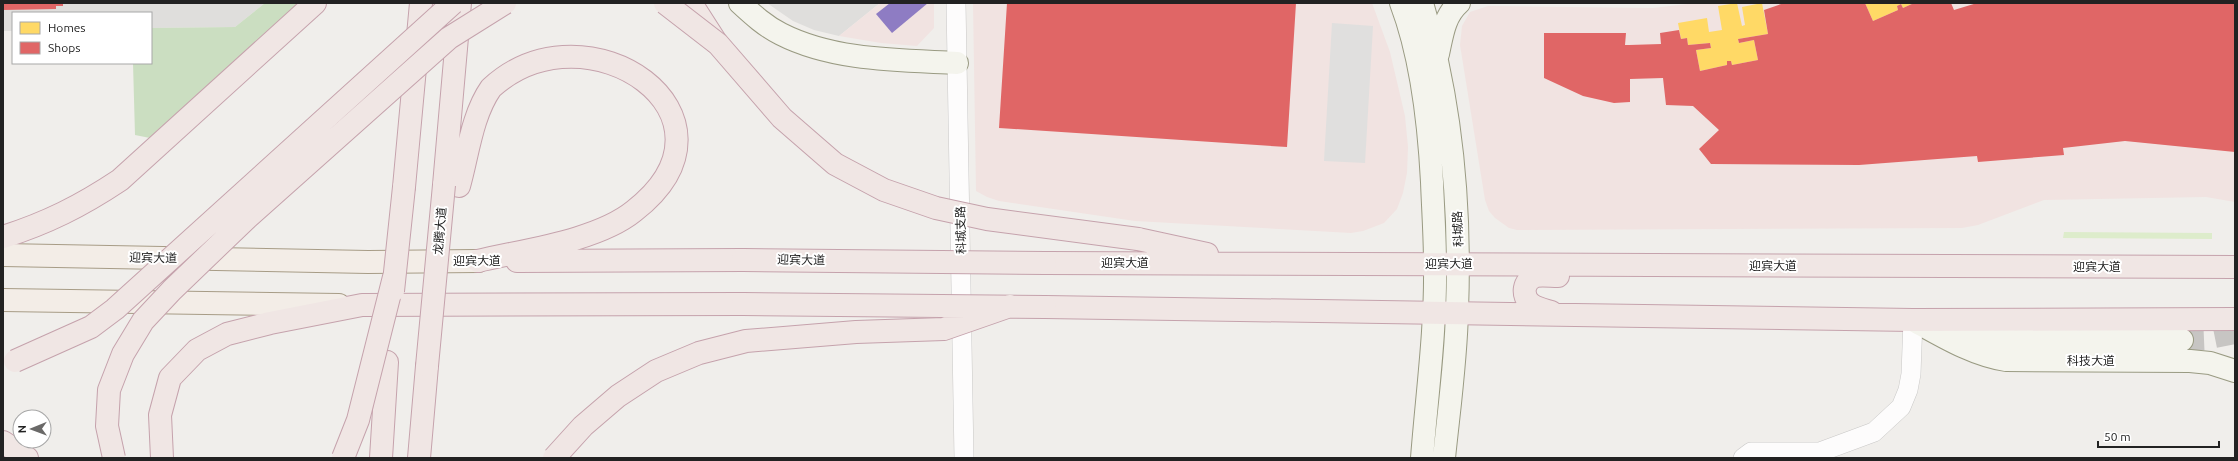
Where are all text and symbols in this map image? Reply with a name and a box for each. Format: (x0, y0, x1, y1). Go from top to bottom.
legend (12, 12, 152, 64)
text: Homes (48, 21, 86, 34)
text: Shops (48, 41, 80, 54)
street label: 龙腾大道 (431, 206, 448, 255)
street label: 科城支路 (954, 206, 967, 254)
street label: 科城路 (1450, 211, 1465, 247)
street label: 迎宾大道 (129, 251, 177, 264)
street label: 迎宾大道 (777, 253, 825, 266)
street label: 迎宾大道 (453, 254, 501, 267)
street label: 迎宾大道 (1101, 256, 1149, 269)
street label: 迎宾大道 (1425, 257, 1473, 270)
street label: 迎宾大道 (1749, 259, 1797, 272)
street label: 迎宾大道 (2073, 260, 2121, 273)
street label: 科技大道 (2067, 354, 2115, 367)
north arrow (12, 409, 52, 449)
scale bar (2098, 423, 2219, 449)
text: N (16, 425, 28, 433)
text: 50 m (2104, 430, 2131, 443)

